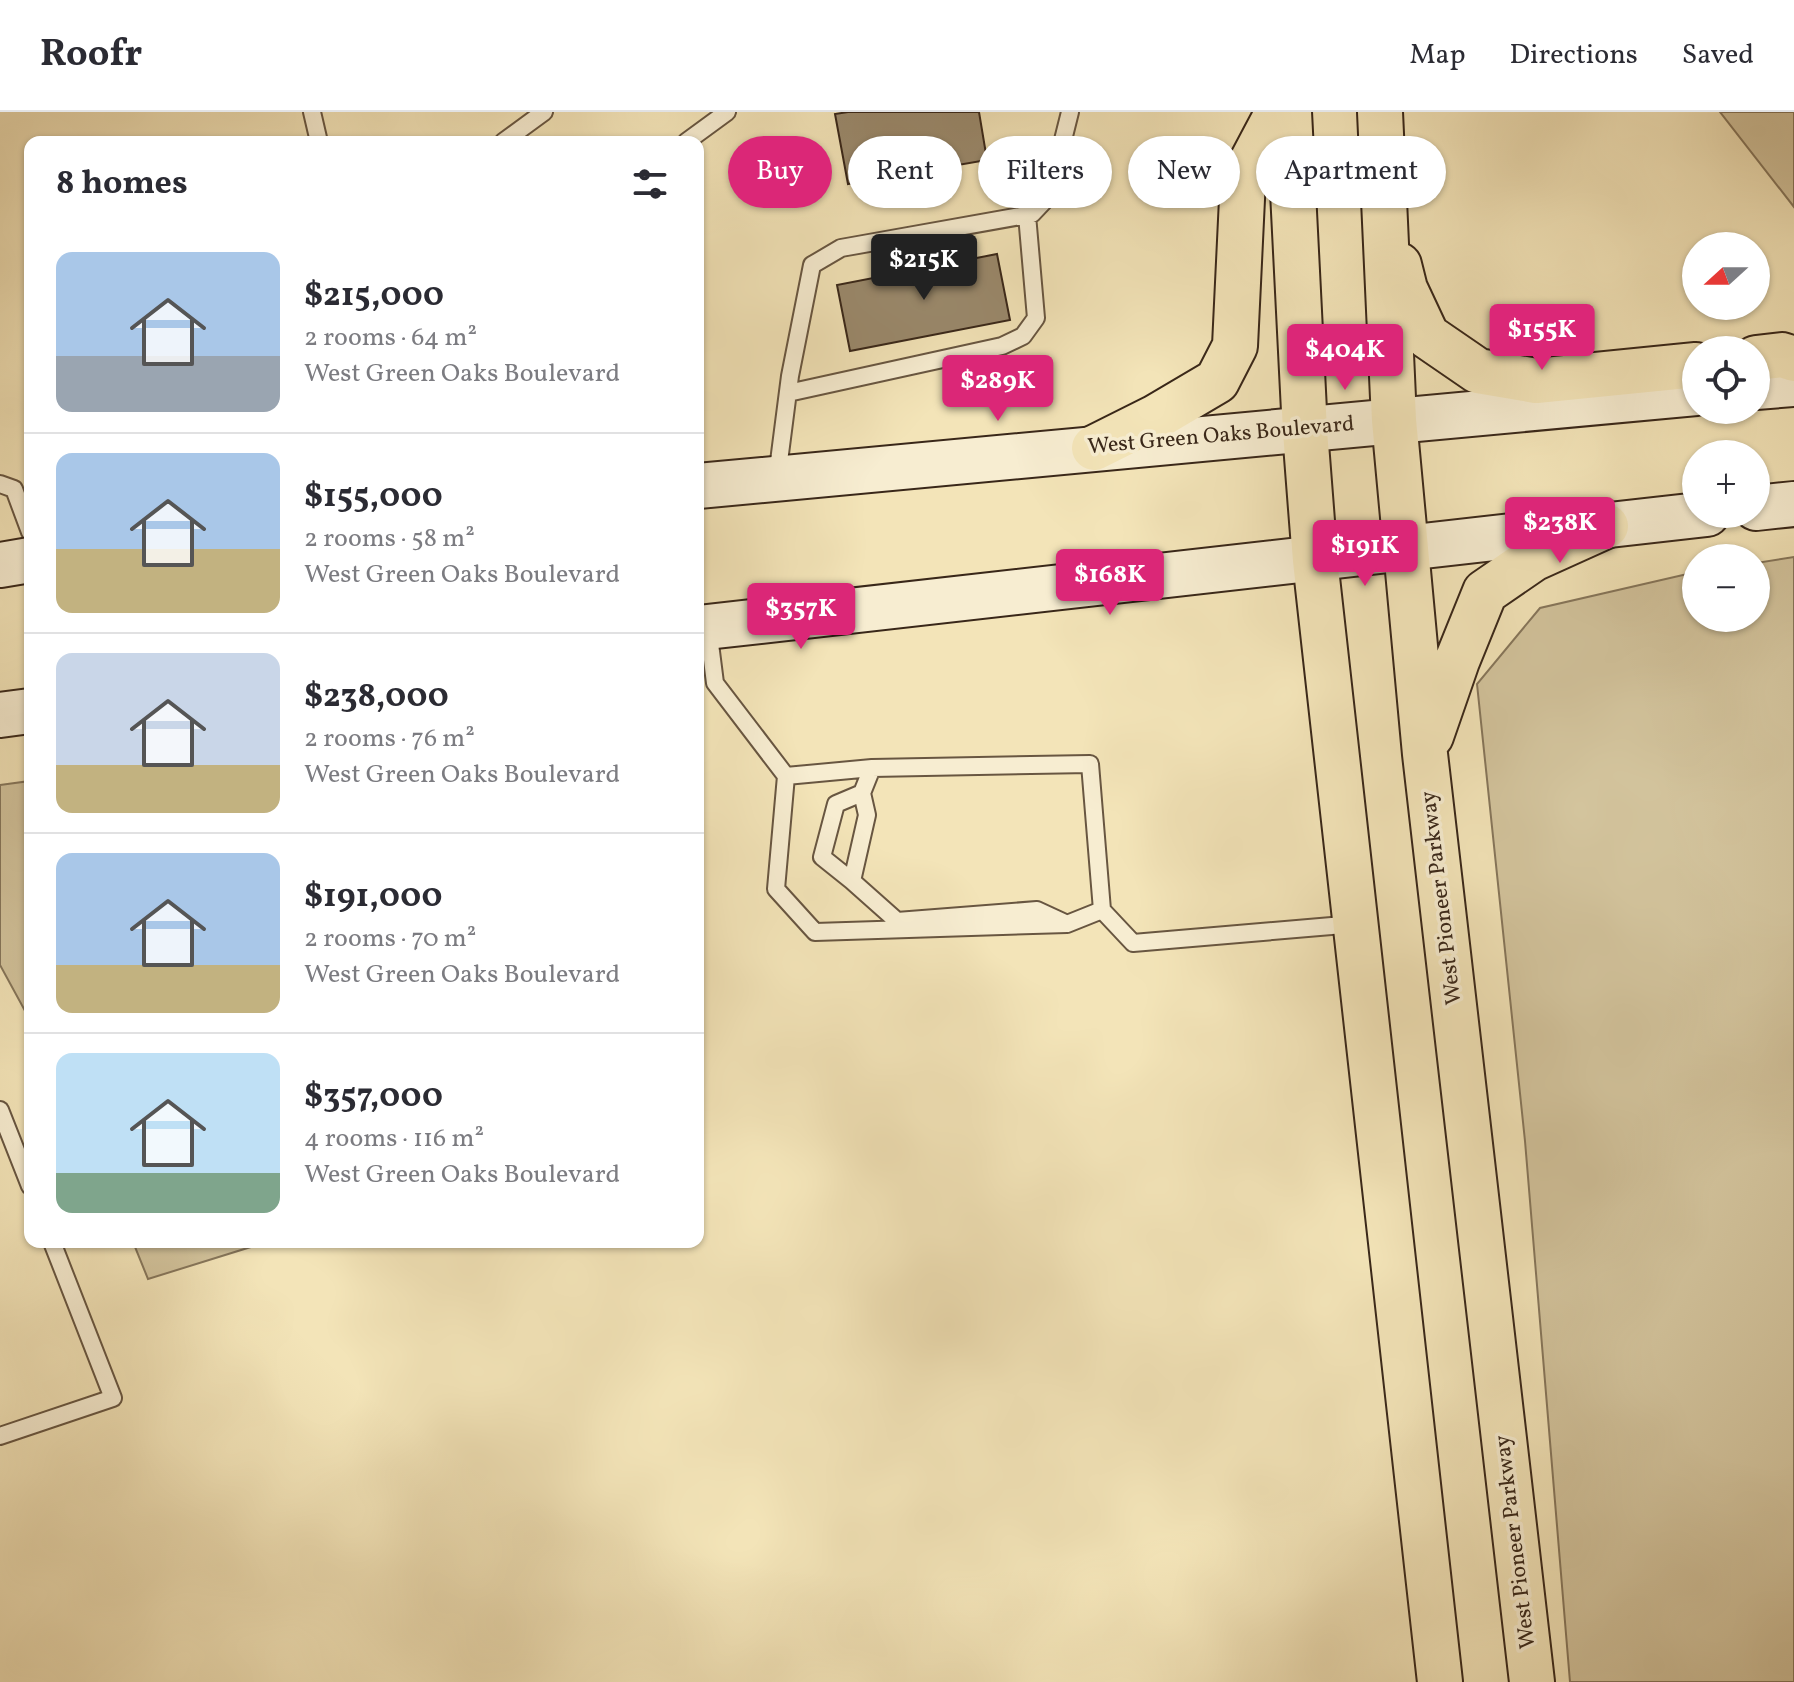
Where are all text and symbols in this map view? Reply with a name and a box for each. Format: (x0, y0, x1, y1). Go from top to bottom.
text: Roofr (40, 29, 142, 82)
text: Map (1410, 36, 1466, 75)
text: Directions (1510, 36, 1638, 75)
text: Saved (1682, 36, 1754, 75)
chip: Buy (728, 136, 832, 208)
chip: Rent (848, 136, 962, 208)
chip: Filters (978, 136, 1112, 208)
chip: New (1128, 136, 1240, 208)
chip: Apartment (1256, 136, 1446, 208)
text: 8 homes (56, 161, 188, 208)
icon: filters (628, 162, 672, 206)
north arrow (1682, 232, 1770, 320)
map controls (1682, 232, 1770, 632)
pin: $215K (868, 234, 980, 302)
text: $215K (889, 242, 959, 278)
text: $215,000 (304, 273, 444, 320)
icon: home (120, 284, 216, 380)
pin: $155K (1486, 304, 1598, 372)
text: $155K (1508, 312, 1576, 348)
text: 2 rooms · 64 m² (304, 320, 477, 356)
pin: $404K (1289, 324, 1401, 392)
text: $404K (1305, 332, 1385, 368)
button: locate (1682, 336, 1770, 424)
pin: $289K (942, 355, 1054, 423)
text: West Green Oaks Boulevard (304, 356, 620, 392)
text: $289K (960, 363, 1036, 399)
street label: West Green Oaks Boulevard (1086, 409, 1356, 463)
button: + (1682, 440, 1770, 528)
text: $155,000 (304, 474, 443, 521)
icon: home (120, 485, 216, 581)
pin: $238K (1504, 497, 1616, 565)
text: $238K (1523, 505, 1597, 541)
pin: $191K (1309, 520, 1421, 588)
text: 2 rooms · 58 m² (304, 521, 475, 557)
text: $191K (1331, 528, 1399, 564)
button: − (1682, 544, 1770, 632)
pin: $168K (1054, 549, 1166, 617)
text: West Green Oaks Boulevard (304, 557, 620, 593)
text: $168K (1074, 557, 1146, 593)
pin: $357K (745, 583, 857, 651)
text: $357K (765, 591, 837, 627)
text: $238,000 (304, 674, 449, 721)
icon: home (120, 685, 216, 781)
text: 2 rooms · 76 m² (304, 721, 475, 757)
text: West Green Oaks Boulevard (304, 757, 620, 793)
street label: West Pioneer Parkway (1413, 789, 1470, 1007)
text: $191,000 (304, 874, 442, 921)
icon: home (120, 885, 216, 981)
text: 2 rooms · 70 m² (304, 921, 476, 957)
text: West Green Oaks Boulevard (304, 957, 620, 993)
text: $357,000 (304, 1074, 443, 1121)
icon: home (120, 1085, 216, 1181)
text: 4 rooms · 116 m² (304, 1121, 484, 1157)
text: West Green Oaks Boulevard (304, 1157, 620, 1193)
street label: West Pioneer Parkway (1487, 1433, 1544, 1651)

